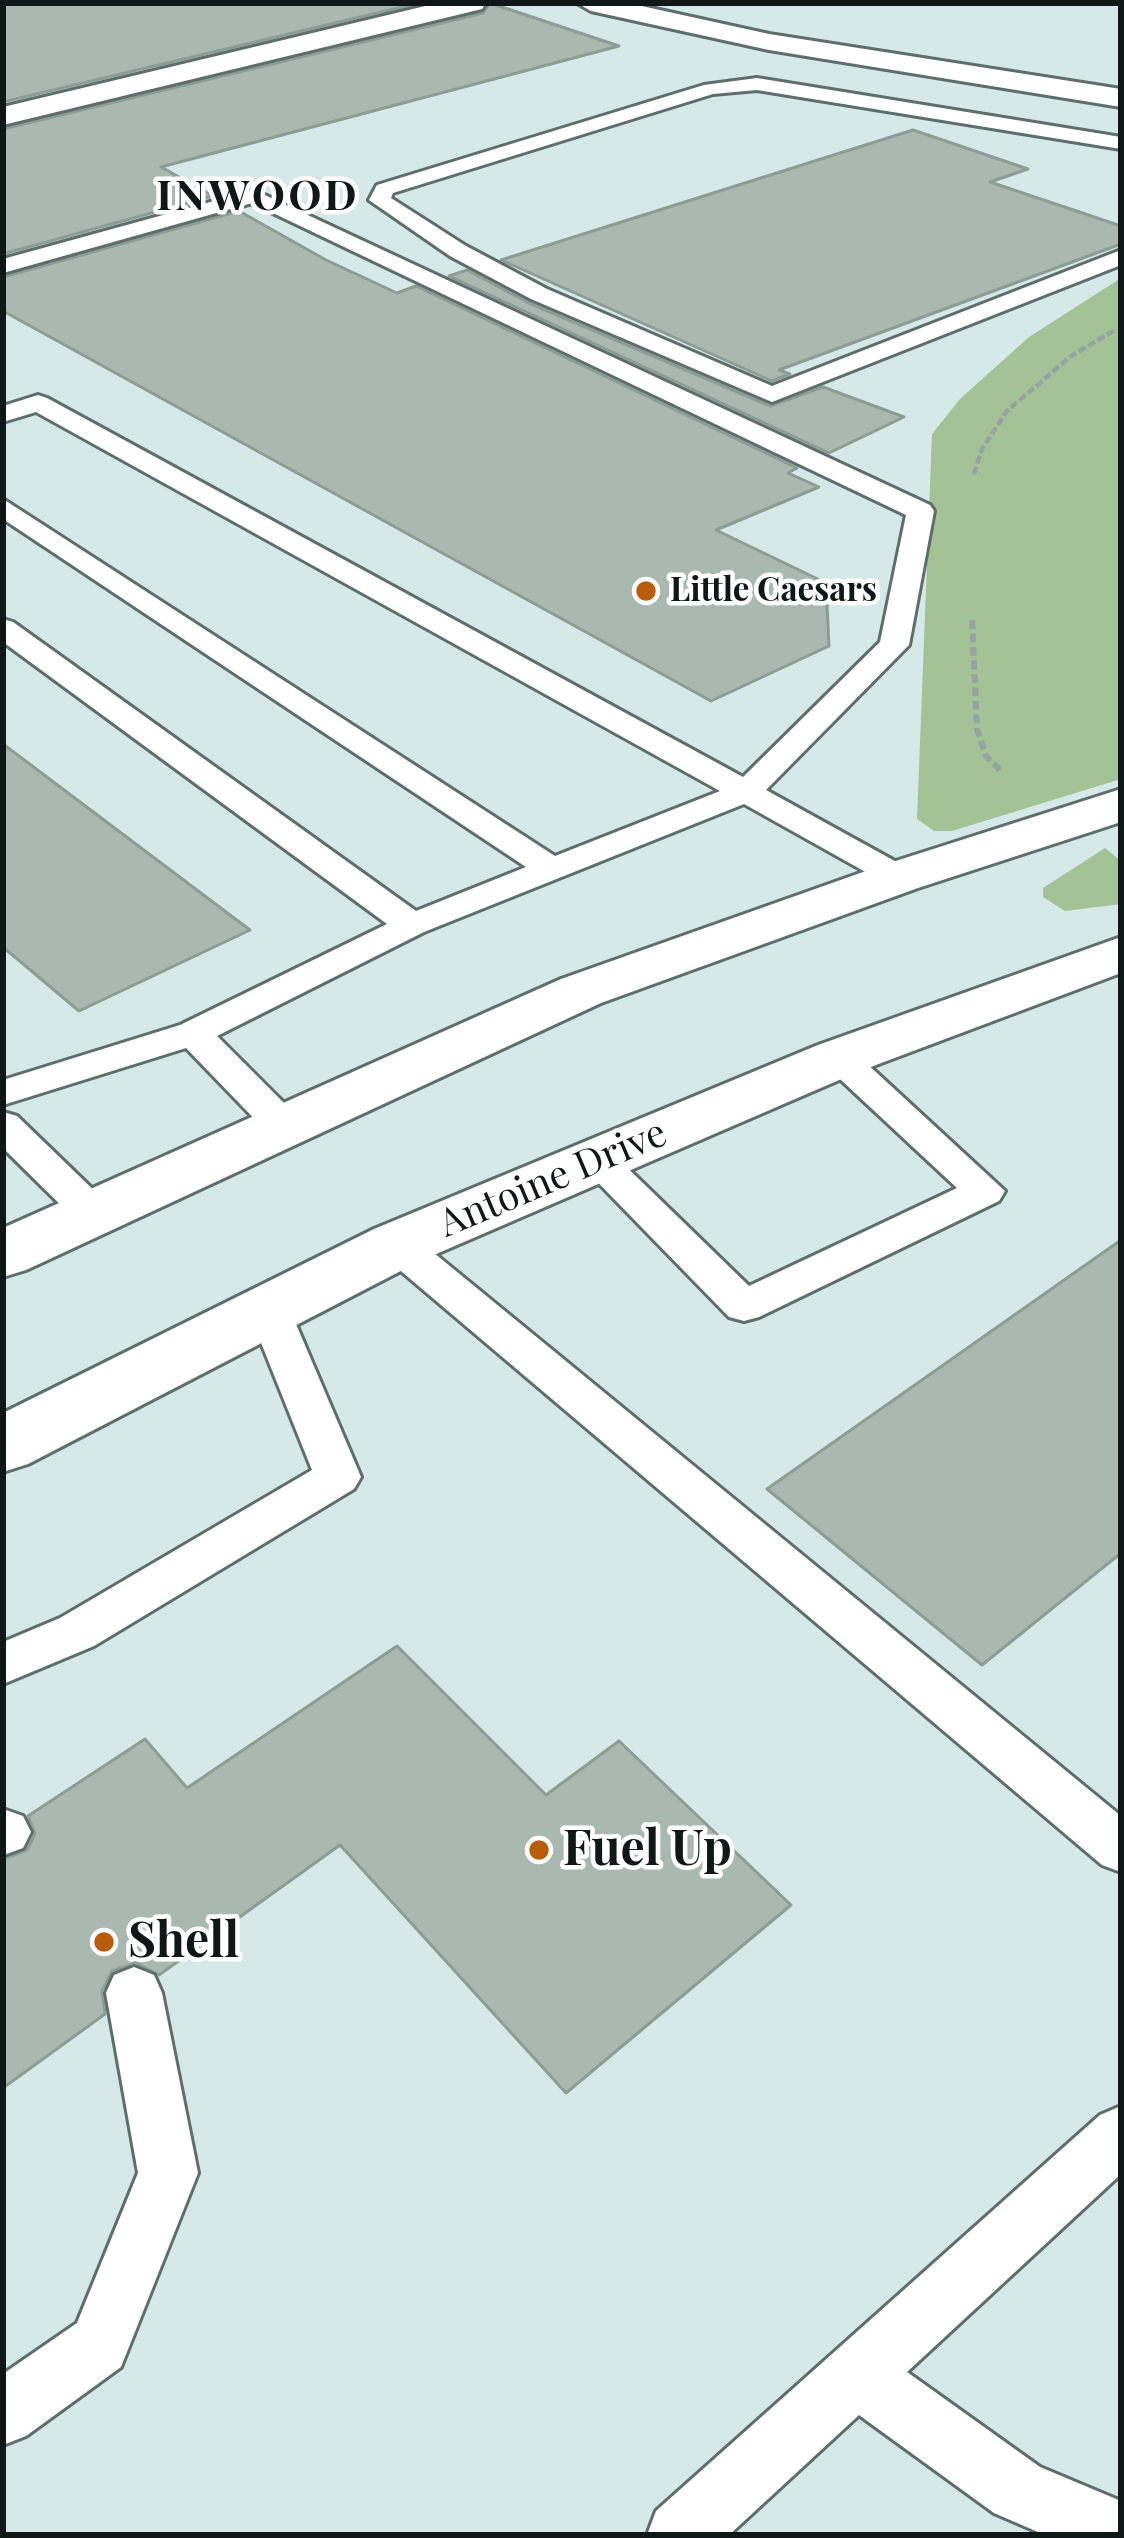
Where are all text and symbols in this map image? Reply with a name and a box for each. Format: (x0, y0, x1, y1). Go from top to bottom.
district label: INWOOD (156, 172, 360, 222)
place label: Little Caesars (670, 571, 877, 611)
marker: Little Caesars (633, 578, 659, 604)
street label: Antoine Drive (432, 1110, 674, 1248)
place label: Fuel Up (563, 1821, 732, 1879)
marker: Fuel Up (526, 1837, 552, 1863)
place label: Shell (128, 1913, 239, 1971)
marker: Shell (91, 1929, 117, 1955)

